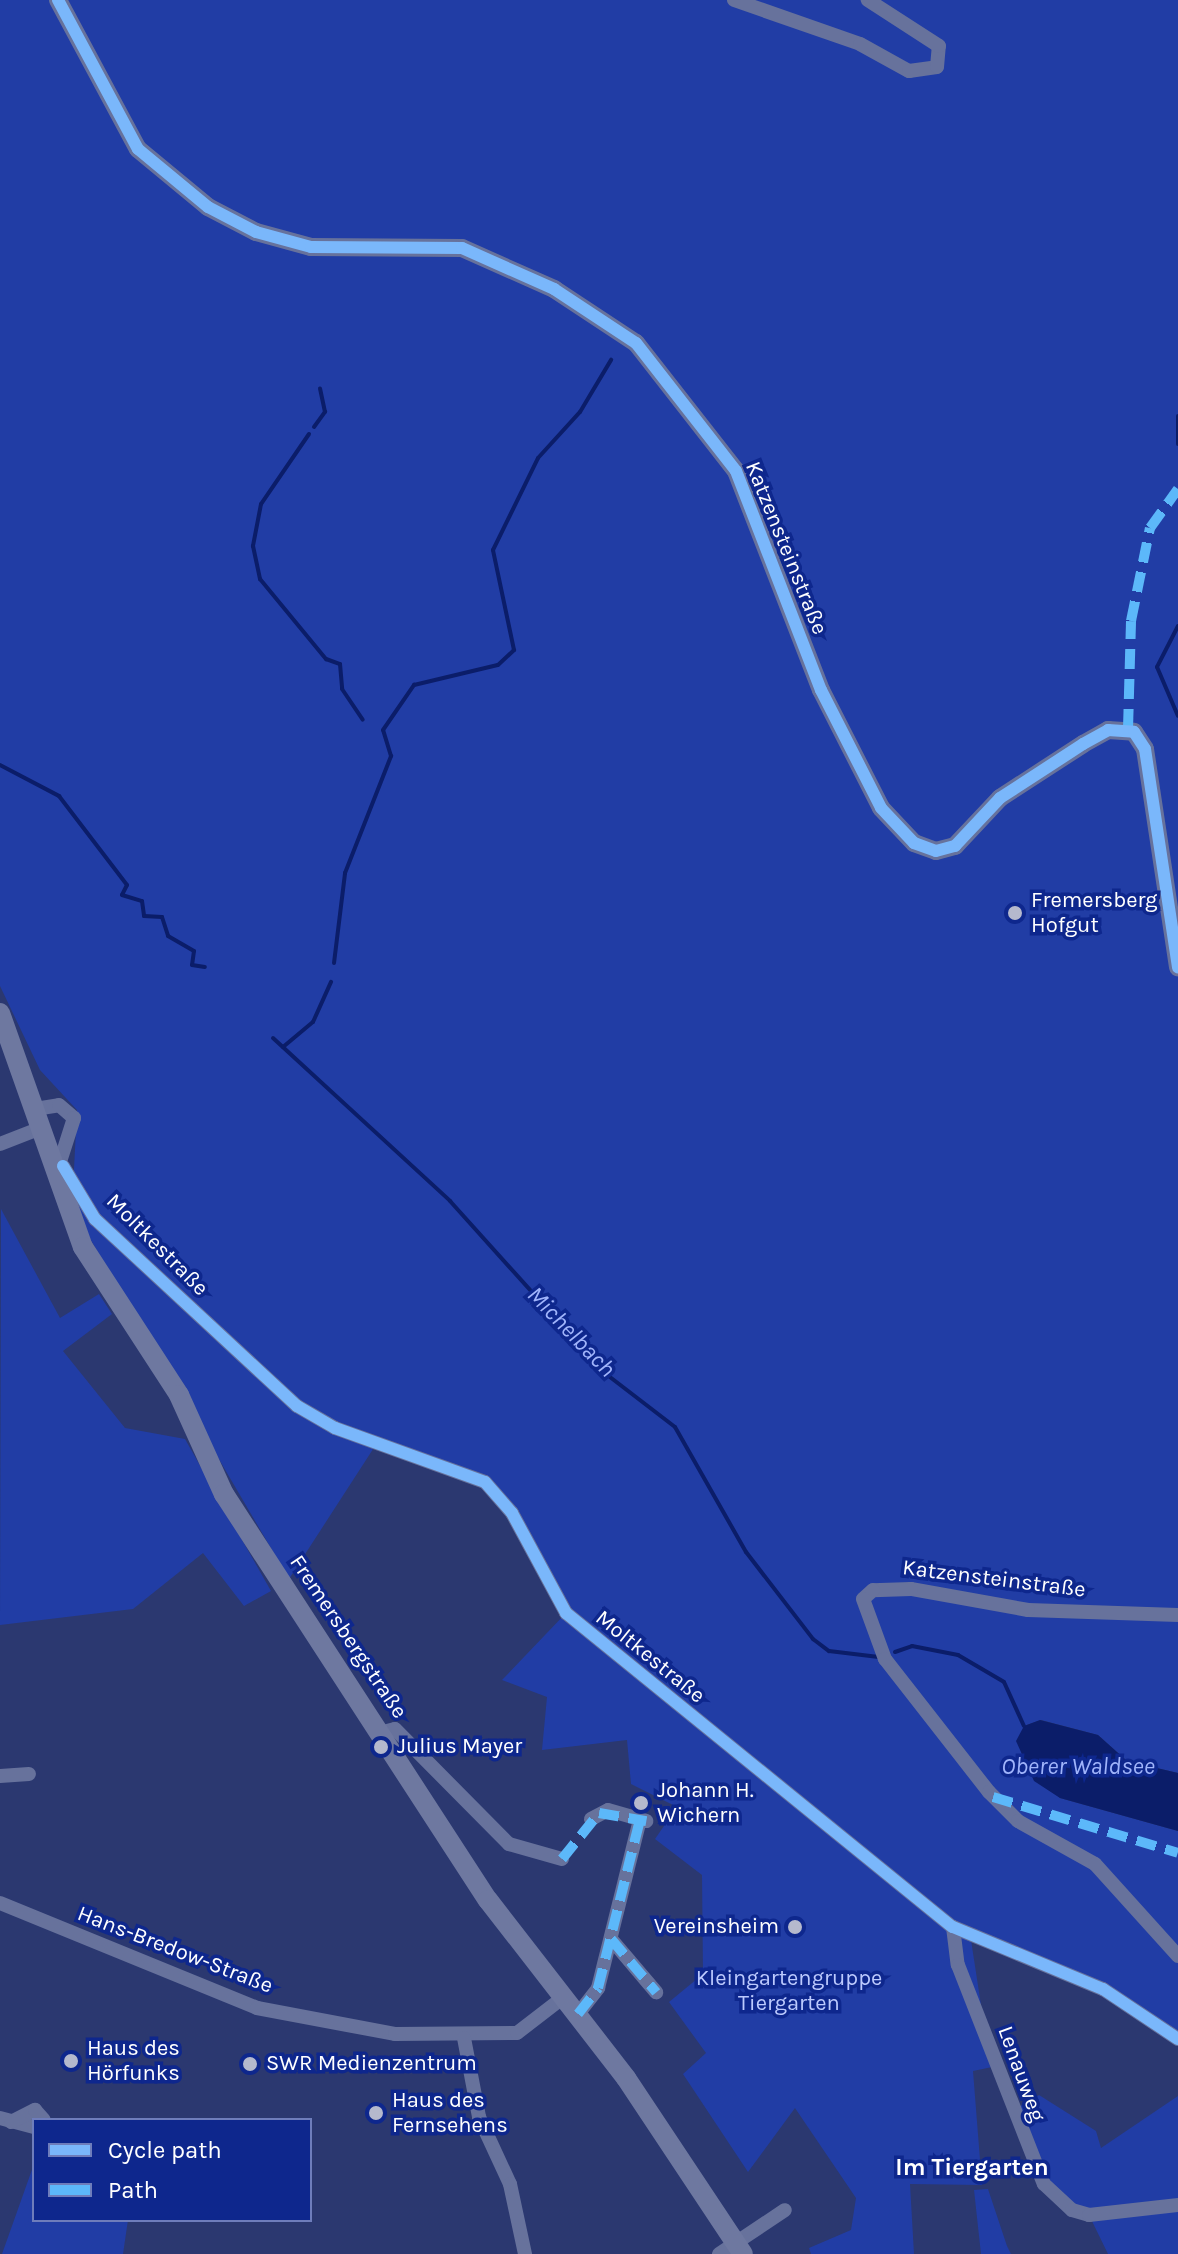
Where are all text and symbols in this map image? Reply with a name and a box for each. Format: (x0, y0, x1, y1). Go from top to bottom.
street label: Katzensteinstraße (739, 458, 833, 638)
place label: Fremersberg Hofgut (1031, 887, 1158, 938)
marker: Fremersberg Hofgut (1006, 904, 1024, 922)
street label: Moltkestraße (100, 1188, 214, 1302)
water label: Michelbach (521, 1281, 621, 1383)
street label: Fremersbergstraße (284, 1550, 412, 1724)
street label: Katzensteinstraße (901, 1555, 1087, 1603)
street label: Moltkestraße (590, 1605, 710, 1709)
place label: Julius Mayer (397, 1734, 522, 1760)
marker: Julius Mayer (372, 1738, 390, 1756)
water label: Oberer Waldsee (1001, 1753, 1155, 1781)
place label: Johann H. Wichern (657, 1777, 754, 1828)
marker: Johann H. Wichern (632, 1794, 650, 1812)
street label: Hans-Bredow-Straße (73, 1901, 277, 1999)
place label: Vereinsheim (654, 1914, 779, 1940)
marker: Vereinsheim (786, 1918, 804, 1936)
park label: Kleingartengruppe Tiergarten (696, 1965, 882, 2016)
street label: Lenauweg (992, 2023, 1050, 2125)
place label: Haus des Hörfunks (87, 2035, 180, 2086)
place label: SWR Medienzentrum (266, 2051, 477, 2077)
marker: Haus des Hörfunks (62, 2052, 80, 2070)
marker: SWR Medienzentrum (241, 2055, 259, 2073)
place label: Haus des Fernsehens (392, 2087, 508, 2138)
marker: Haus des Fernsehens (367, 2104, 385, 2122)
legend (32, 2118, 312, 2222)
text: Cycle path (108, 2136, 222, 2164)
district label: Im Tiergarten (895, 2154, 1049, 2182)
text: Path (108, 2176, 158, 2204)

